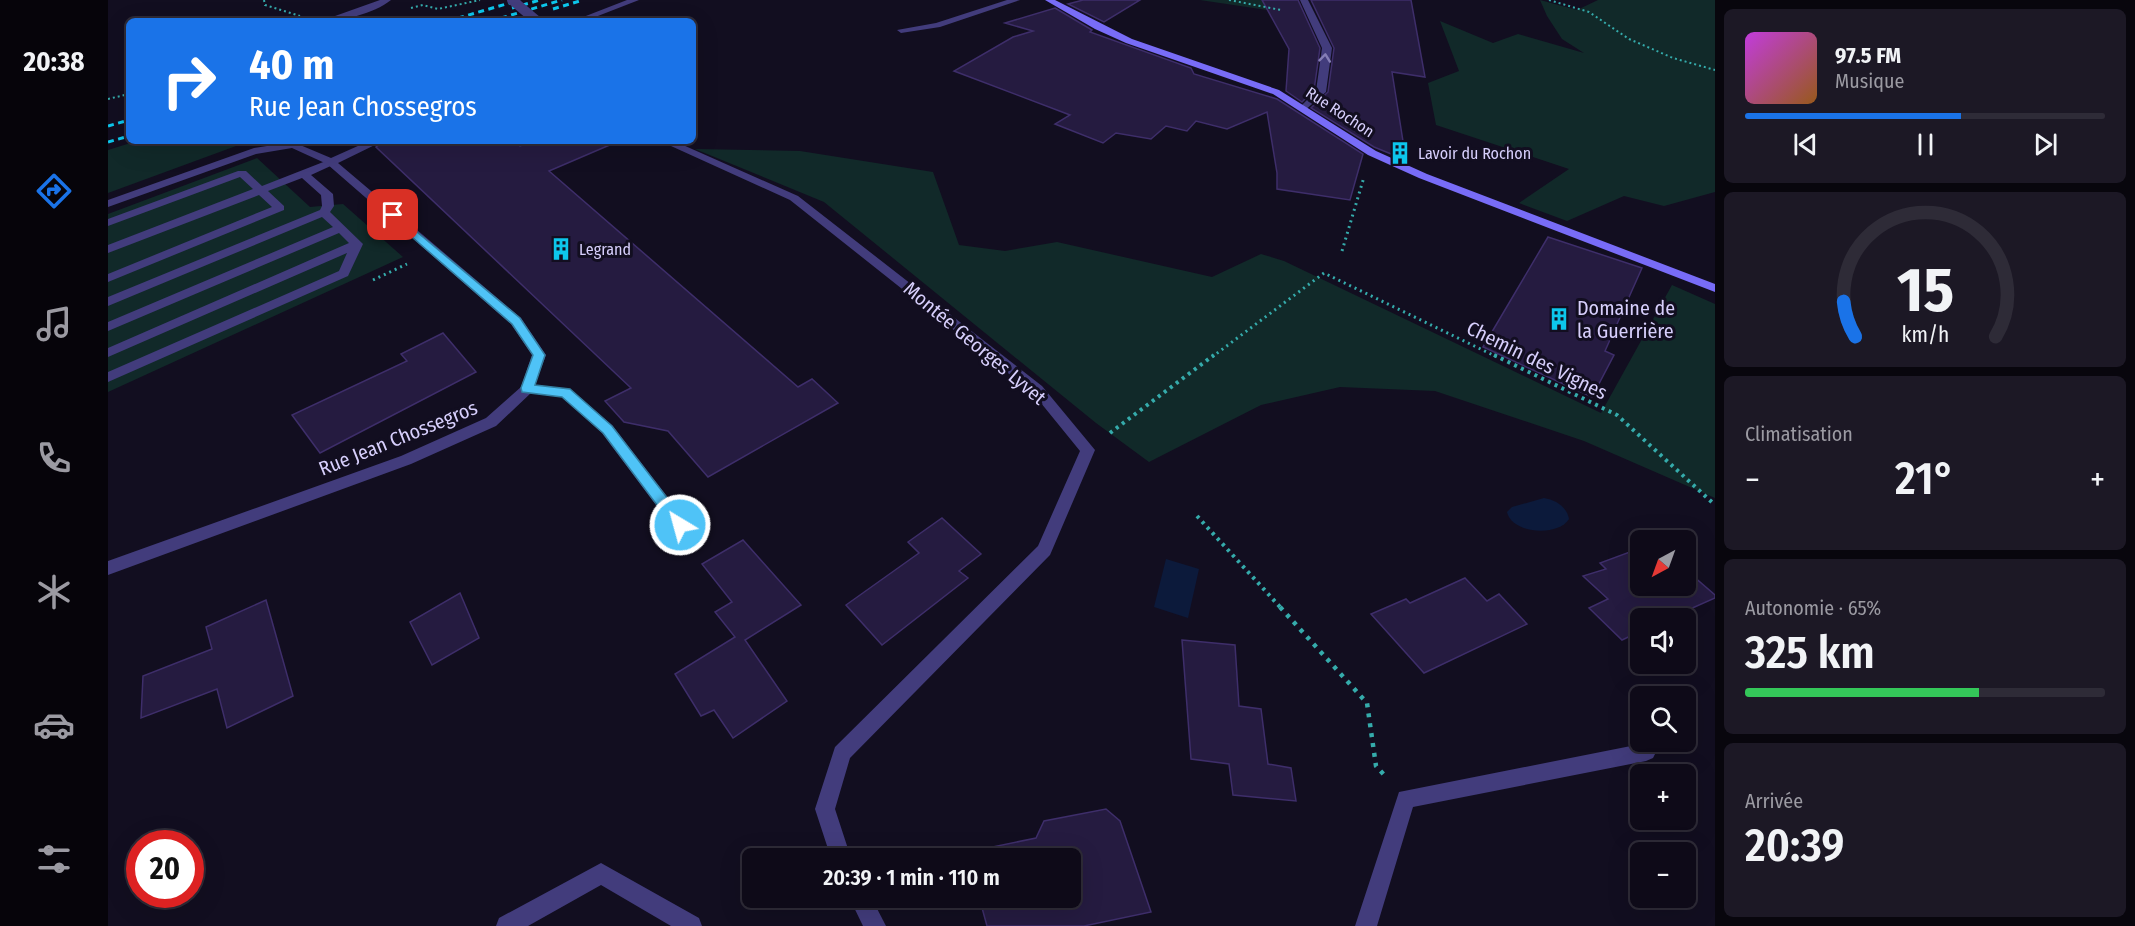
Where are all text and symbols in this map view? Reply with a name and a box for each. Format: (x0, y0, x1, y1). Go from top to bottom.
text: 40 m (249, 40, 334, 90)
icon: right (150, 42, 228, 120)
text: 97.5 FM (1835, 42, 1901, 69)
text: 20:38 (24, 46, 84, 78)
one-way arrow (1318, 53, 1331, 62)
text: Musique (1835, 69, 1904, 93)
street label: Rue Rochon (1302, 83, 1378, 141)
text: Rue Jean Chossegros (249, 91, 477, 123)
icon: previous (1789, 128, 1822, 161)
icon: pause (1909, 128, 1942, 161)
icon: next (2029, 128, 2062, 161)
building icon: Lavoir du Rochon (1387, 140, 1413, 166)
place label: Lavoir du Rochon (1418, 144, 1531, 163)
icon: directions (33, 170, 75, 212)
pin (367, 189, 418, 240)
icon: arrive (376, 198, 409, 231)
building icon: Legrand (548, 236, 574, 262)
place label: Legrand (579, 240, 631, 259)
text: 15 (1896, 253, 1954, 328)
street label: Montée Georges Lyvet (899, 276, 1051, 410)
place label: Domaine de la Guerrière (1577, 296, 1675, 343)
icon: music (33, 303, 75, 345)
building icon: Domaine de la Guerrière (1546, 306, 1572, 332)
street label: Chemin des Vignes (1463, 316, 1611, 404)
text: km/h (1901, 322, 1949, 348)
street label: Rue Jean Chossegros (315, 395, 481, 481)
text: Climatisation (1745, 422, 1853, 446)
icon: phone (33, 437, 75, 479)
text: 21° (1895, 452, 1955, 506)
text: − (1745, 460, 1760, 500)
text: + (2090, 460, 2105, 500)
position arrow (648, 493, 712, 557)
north arrow (1630, 530, 1696, 596)
map controls (1630, 530, 1696, 908)
icon: climate (33, 571, 75, 613)
text: Autonomie · 65% (1745, 596, 1881, 620)
button: sound (1630, 608, 1696, 674)
text: 325 km (1745, 626, 1875, 680)
button: search (1630, 686, 1696, 752)
icon: car (33, 704, 75, 746)
button: + (1630, 764, 1696, 830)
text: Arrivée (1745, 789, 1803, 813)
text: 20:39 (1745, 819, 1844, 873)
speed limit sign: 20 (126, 830, 204, 908)
icon: filters (33, 838, 75, 880)
button: − (1630, 842, 1696, 908)
text: 20:39 · 1 min · 110 m (823, 864, 1000, 891)

